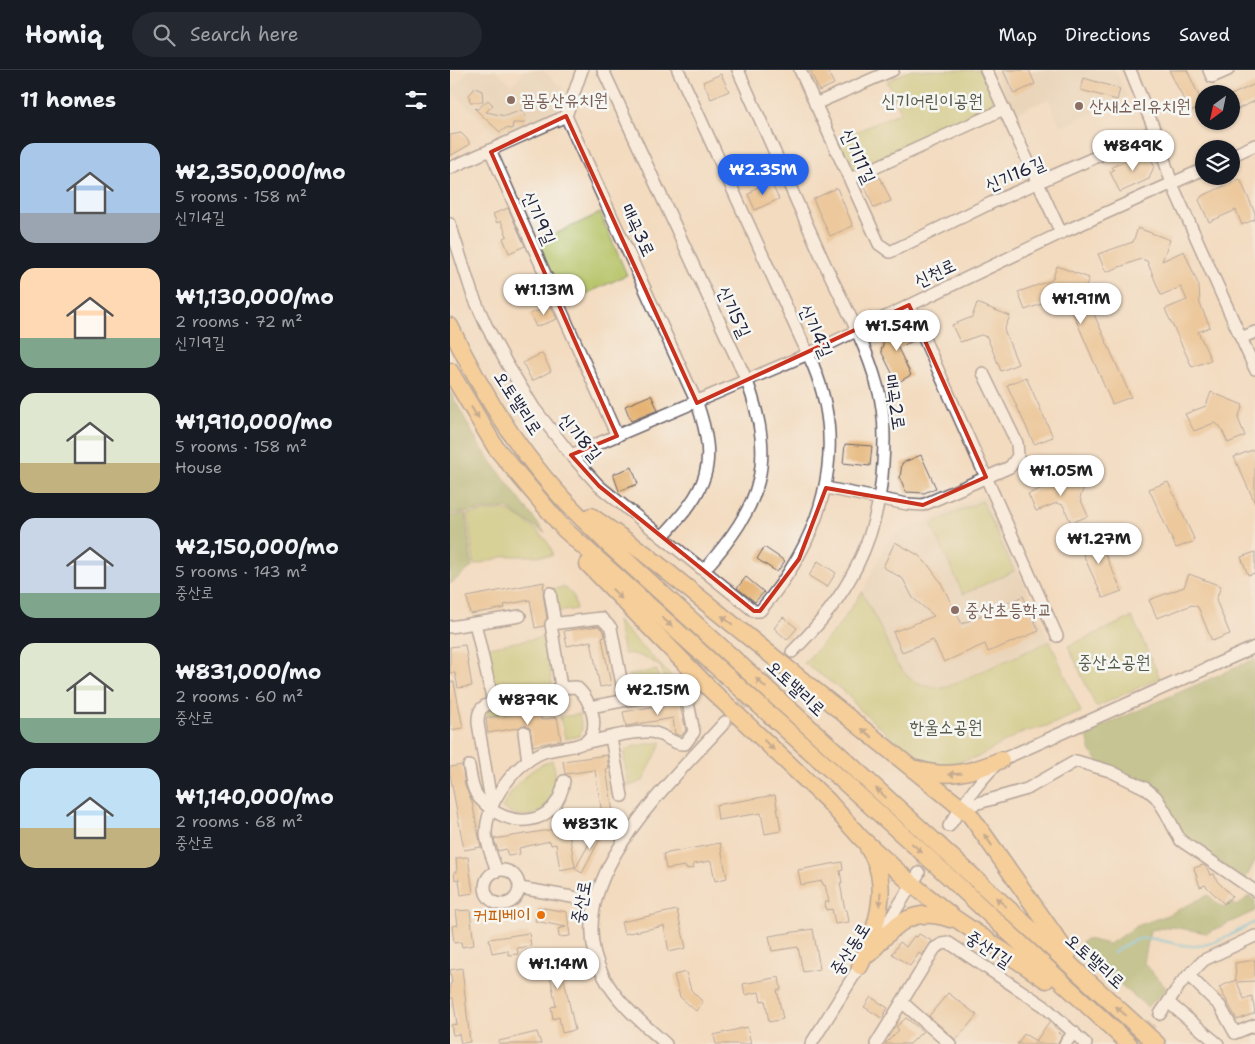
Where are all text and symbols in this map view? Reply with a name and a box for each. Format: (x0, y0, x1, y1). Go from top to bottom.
search box (132, 12, 482, 57)
text: Homiq (25, 19, 102, 51)
icon: search (150, 21, 178, 49)
text: Search here (190, 22, 299, 47)
text: Map (999, 23, 1037, 47)
text: Directions (1065, 23, 1151, 47)
text: Saved (1179, 23, 1230, 47)
north arrow (1195, 85, 1240, 130)
map controls (1195, 85, 1240, 185)
text: 11 homes (20, 86, 116, 114)
icon: filters (402, 86, 430, 114)
place label: 꿈동산유치원 (521, 88, 608, 112)
park label: 신기어린이공원 (881, 89, 983, 113)
marker: 꿈동산유치원 (505, 94, 517, 106)
place label: 산새소리유치원 (1089, 94, 1190, 118)
marker: 산새소리유치원 (1073, 100, 1085, 112)
street label: 신기11길 (835, 125, 881, 188)
pin: ₩849K (1098, 129, 1168, 172)
text: ₩849K (1103, 135, 1163, 156)
button: layers (1195, 140, 1240, 185)
street label: 신기16길 (981, 150, 1049, 197)
pin: ₩2.35M (722, 154, 804, 196)
text: ₩2,350,000/mo (175, 158, 346, 186)
text: ₩2.35M (729, 159, 797, 180)
icon: home (60, 163, 120, 223)
text: 5 rooms · 158 m² (175, 186, 307, 207)
street label: 신기9길 (517, 188, 562, 249)
street label: 매곡3로 (615, 200, 661, 260)
text: 신기4길 (175, 207, 225, 228)
street label: 신천로 (910, 253, 960, 293)
pin: ₩1.13M (503, 274, 585, 316)
text: ₩1.13M (514, 279, 574, 300)
street label: 신기5길 (712, 282, 757, 342)
pin: ₩1.91M (1040, 282, 1122, 325)
text: ₩1,130,000/mo (175, 283, 334, 311)
icon: home (60, 288, 120, 348)
text: ₩1.91M (1051, 288, 1111, 309)
street label: 신기4길 (794, 301, 839, 362)
pin: ₩1.54M (856, 310, 938, 352)
text: 2 rooms · 72 m² (175, 311, 303, 332)
text: ₩1.54M (865, 315, 929, 336)
text: 신기9길 (175, 332, 225, 353)
street label: 오토밸리로 (488, 366, 548, 440)
street label: 매곡2로 (879, 372, 911, 432)
one-way arrow (470, 407, 480, 420)
text: ₩1,910,000/mo (175, 408, 333, 436)
street label: 신기8길 (553, 408, 608, 467)
icon: home (60, 413, 120, 473)
text: 5 rooms · 158 m² (175, 436, 307, 457)
pin: ₩1.05M (1020, 454, 1102, 497)
text: House (175, 457, 222, 478)
text: ₩1.05M (1029, 460, 1093, 481)
pin: ₩1.27M (1058, 522, 1140, 565)
text: ₩1.27M (1067, 528, 1131, 549)
text: ₩2,150,000/mo (175, 533, 339, 561)
icon: home (60, 538, 120, 598)
text: 5 rooms · 143 m² (175, 561, 307, 582)
text: 중산로 (175, 582, 214, 603)
one-way arrow (611, 587, 623, 599)
place label: 중산초등학교 (965, 598, 1052, 622)
marker: 중산초등학교 (949, 604, 961, 616)
one-way arrow (720, 615, 733, 626)
one-way arrow (660, 616, 672, 628)
park label: 중산소공원 (1078, 650, 1150, 674)
street label: 오토밸리로 (761, 655, 831, 721)
text: ₩831,000/mo (175, 658, 321, 686)
icon: home (60, 663, 120, 723)
pin: ₩2.15M (617, 674, 699, 716)
one-way arrow (755, 677, 767, 689)
text: ₩2.15M (626, 679, 690, 700)
pin: ₩879K (493, 684, 563, 726)
text: 2 rooms · 60 m² (175, 686, 303, 707)
text: ₩879K (498, 689, 558, 710)
text: 중산로 (175, 707, 214, 728)
park label: 한울소공원 (910, 715, 982, 739)
one-way arrow (861, 728, 874, 739)
one-way arrow (763, 739, 775, 751)
one-way arrow (947, 771, 963, 779)
text: ₩1,140,000/mo (175, 783, 334, 811)
one-way arrow (874, 787, 887, 798)
icon: home (60, 788, 120, 848)
pin: ₩831K (555, 808, 625, 850)
text: 2 rooms · 68 m² (175, 811, 303, 832)
text: ₩831K (562, 813, 618, 834)
text: 중산로 (175, 832, 214, 853)
one-way arrow (983, 833, 993, 847)
one-way arrow (911, 842, 923, 854)
street label: 중산로 (565, 879, 597, 925)
one-way arrow (875, 891, 883, 907)
one-way arrow (995, 896, 1007, 908)
place label: 커피베이 (473, 903, 531, 927)
marker: 커피베이 (535, 909, 547, 921)
street label: 중산동로 (824, 918, 876, 980)
street label: 중산1길 (961, 925, 1017, 973)
street label: 오토밸리로 (1060, 928, 1130, 994)
pin: ₩1.14M (517, 948, 599, 990)
text: ₩1.14M (528, 953, 588, 974)
one-way arrow (1114, 1006, 1127, 1017)

